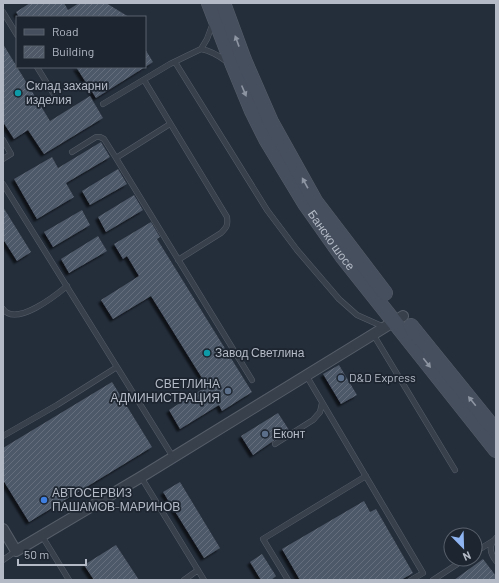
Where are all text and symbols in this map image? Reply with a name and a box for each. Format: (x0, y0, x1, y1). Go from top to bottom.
legend (16, 16, 146, 68)
text: Road (52, 24, 79, 38)
one-way arrow (234, 34, 240, 46)
text: Building (52, 44, 94, 58)
place label: Склад захарни изделия (26, 78, 108, 107)
one-way arrow (241, 86, 247, 97)
marker: Склад захарни изделия (13, 88, 23, 98)
one-way arrow (302, 177, 309, 189)
street label: Банско шосе (306, 207, 359, 273)
place label: Завод Светлина (215, 345, 305, 360)
marker: Завод Светлина (202, 348, 212, 358)
one-way arrow (423, 358, 432, 369)
place label: D&D Express (349, 370, 416, 384)
marker: D&D Express (336, 373, 346, 383)
place label: СВЕТЛИНА АДМИНИСТРАЦИЯ (111, 376, 220, 405)
marker: СВЕТЛИНА АДМИНИСТРАЦИЯ (223, 386, 233, 396)
one-way arrow (467, 395, 476, 406)
place label: Еконт (273, 426, 306, 440)
marker: Еконт (260, 429, 270, 439)
place label: АВТОСЕРВИЗ ПАШАМОВ-МАРИНОВ (52, 485, 180, 513)
marker: АВТОСЕРВИЗ ПАШАМОВ-МАРИНОВ (39, 495, 49, 505)
north arrow (443, 527, 483, 567)
scale bar (18, 541, 86, 567)
text: 50 m (24, 547, 49, 561)
text: N (461, 549, 473, 564)

